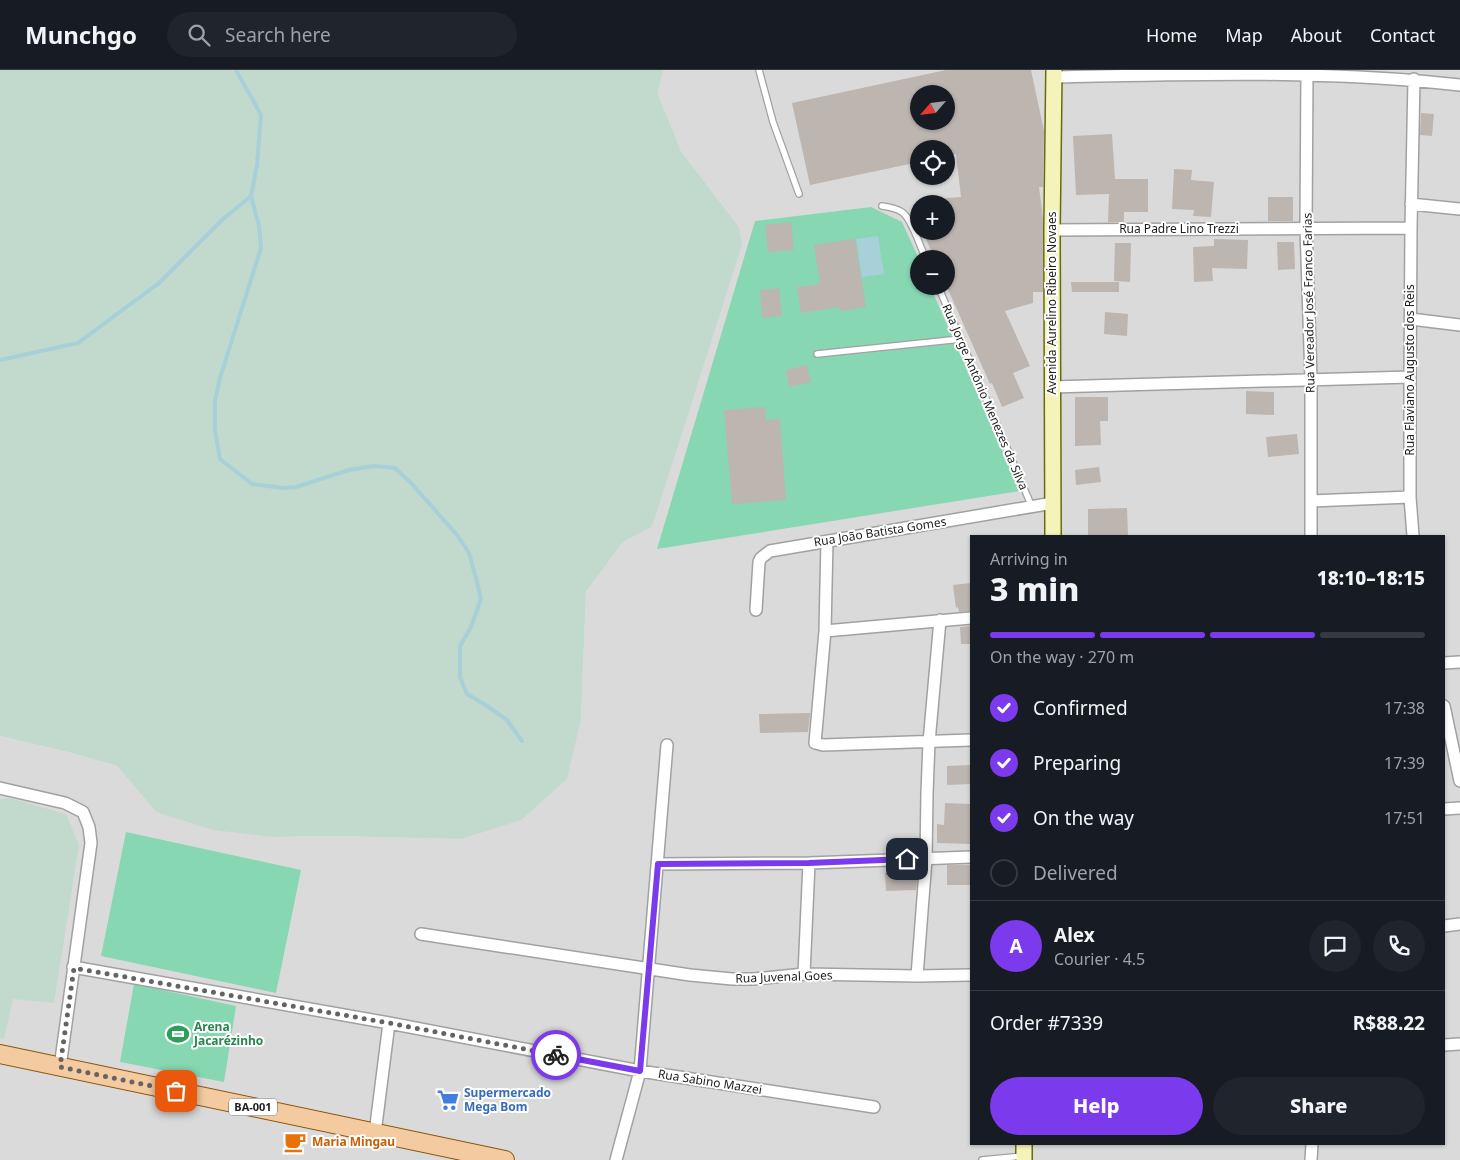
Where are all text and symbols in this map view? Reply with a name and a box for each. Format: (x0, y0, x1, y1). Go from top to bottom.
search box (167, 12, 517, 57)
text: Munchgo (25, 18, 137, 51)
icon: search (185, 21, 213, 49)
text: Search here (225, 22, 331, 48)
text: Home (1146, 23, 1197, 47)
text: Map (1225, 23, 1263, 47)
text: About (1291, 23, 1342, 47)
text: Contact (1370, 23, 1435, 47)
north arrow (910, 85, 955, 130)
map controls (910, 85, 955, 295)
button: locate (910, 140, 955, 185)
button: + (910, 195, 955, 240)
street label: Avenida Aurelino Ribeiro Novaes (1043, 211, 1060, 395)
street label: Rua Vereador José Franco Farias (1298, 212, 1319, 393)
street label: Rua Padre Lino Trezzi (1119, 220, 1239, 237)
button: − (910, 250, 955, 295)
street label: Rua Flaviano Augusto dos Reis (1401, 284, 1418, 456)
street label: Rua Jorge Antônio Menezes da Silva (938, 301, 1033, 493)
street label: Rua João Batista Gomes (812, 513, 948, 550)
text: Arriving in (990, 548, 1068, 570)
text: 18:10–18:15 (1317, 565, 1425, 591)
text: 3 min (990, 567, 1079, 610)
text: On the way · 270 m (990, 646, 1134, 668)
icon: check (990, 694, 1018, 722)
text: Confirmed (1033, 695, 1128, 721)
text: 17:38 (1384, 697, 1425, 719)
icon: check (990, 749, 1018, 777)
text: Preparing (1033, 750, 1121, 776)
text: 17:39 (1384, 752, 1425, 774)
icon: check (990, 804, 1018, 832)
text: On the way (1033, 805, 1134, 831)
text: 17:51 (1384, 807, 1425, 829)
pin (886, 838, 928, 880)
icon: home (893, 845, 921, 873)
text: Delivered (1033, 860, 1118, 886)
button: chat (1309, 920, 1361, 972)
button: phone (1373, 920, 1425, 972)
text: Alex (1054, 922, 1095, 948)
text: A (1009, 933, 1023, 959)
text: Courier · 4.5 (1054, 948, 1145, 970)
street label: Rua Juvenal Goes (735, 966, 833, 987)
text: Order #7339 (990, 1010, 1103, 1036)
text: R$88.22 (1353, 1010, 1425, 1036)
place label: Arena Jacarézinho (193, 1018, 263, 1049)
sports icon: Arena Jacarézinho (165, 1021, 191, 1047)
courier (531, 1030, 581, 1080)
icon: bike (542, 1041, 570, 1069)
street label: Rua Sabino Mazzei (657, 1065, 763, 1098)
pin (155, 1070, 197, 1112)
icon: bag (162, 1077, 190, 1105)
button: Help (990, 1077, 1203, 1135)
button: Share (1213, 1077, 1425, 1135)
place label: Supermercado Mega Bom (464, 1084, 551, 1115)
supermarket icon: Supermercado Mega Bom (435, 1087, 461, 1113)
road number: BA-001 (229, 1098, 277, 1116)
cafe icon: Maria Mingau (282, 1129, 308, 1155)
place label: Maria Mingau (312, 1133, 395, 1150)

